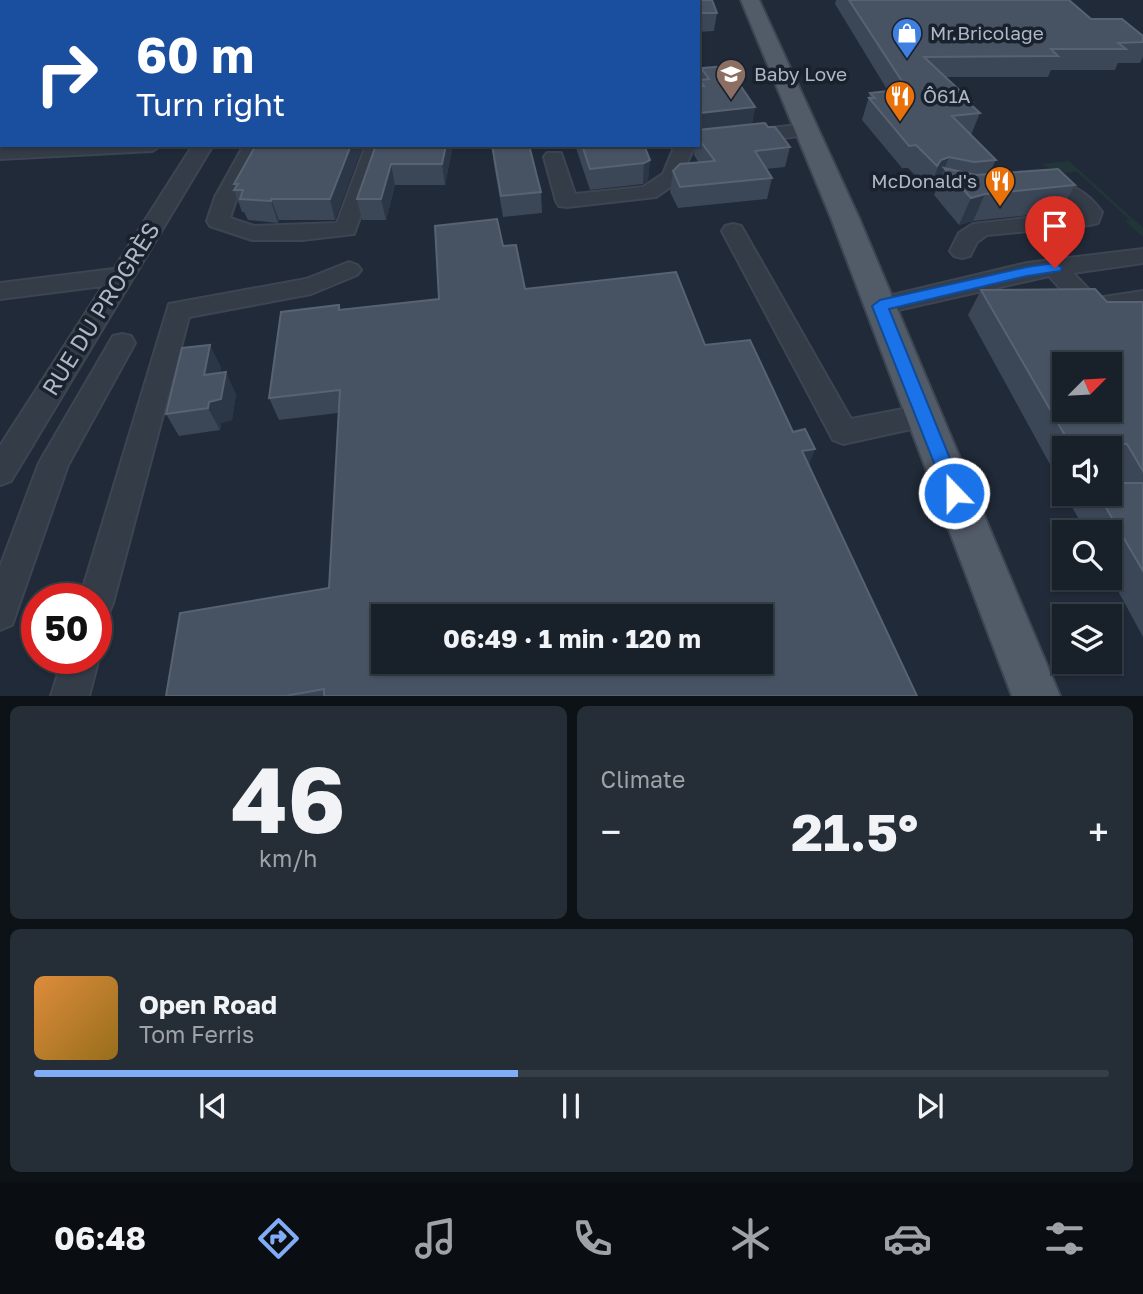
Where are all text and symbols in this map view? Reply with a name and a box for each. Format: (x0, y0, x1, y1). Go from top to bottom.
shop icon: Mr.Bricolage (890, 16, 924, 60)
place label: Mr.Bricolage (930, 21, 1044, 44)
text: 60 m (136, 25, 254, 84)
icon: right (21, 28, 112, 119)
school or university icon: Baby Love (714, 57, 748, 101)
place label: Baby Love (754, 62, 847, 85)
restaurant icon: Ô61A (883, 79, 917, 123)
place label: Ô61A (923, 84, 971, 107)
text: Turn right (136, 85, 285, 123)
restaurant icon: McDonald's (983, 164, 1017, 208)
place label: McDonald's (871, 169, 977, 192)
pin (1025, 196, 1085, 268)
icon: arrive (1036, 207, 1074, 245)
street label: RUE DU PROGRÈS (36, 217, 165, 400)
north arrow (1052, 352, 1122, 422)
map controls (1052, 352, 1122, 674)
button: sound (1052, 436, 1122, 506)
position arrow (917, 456, 991, 530)
button: search (1052, 520, 1122, 590)
speed limit sign: 50 (21, 583, 112, 674)
button: layers (1052, 604, 1122, 674)
text: 06:49 · 1 min · 120 m (443, 623, 701, 654)
text: 46 (231, 744, 346, 853)
text: Climate (601, 765, 685, 793)
text: 21.5° (791, 800, 918, 862)
text: − (601, 809, 621, 854)
text: + (1088, 809, 1109, 854)
text: km/h (259, 844, 318, 872)
text: Open Road (139, 989, 277, 1020)
text: Tom Ferris (139, 1020, 254, 1048)
icon: previous (194, 1087, 232, 1125)
icon: pause (552, 1087, 590, 1125)
icon: next (911, 1087, 949, 1125)
icon: directions (254, 1214, 303, 1263)
icon: music (411, 1214, 460, 1263)
icon: phone (568, 1214, 617, 1263)
icon: climate (726, 1214, 775, 1263)
icon: car (883, 1214, 932, 1263)
icon: filters (1040, 1214, 1089, 1263)
text: 06:48 (54, 1219, 146, 1257)

